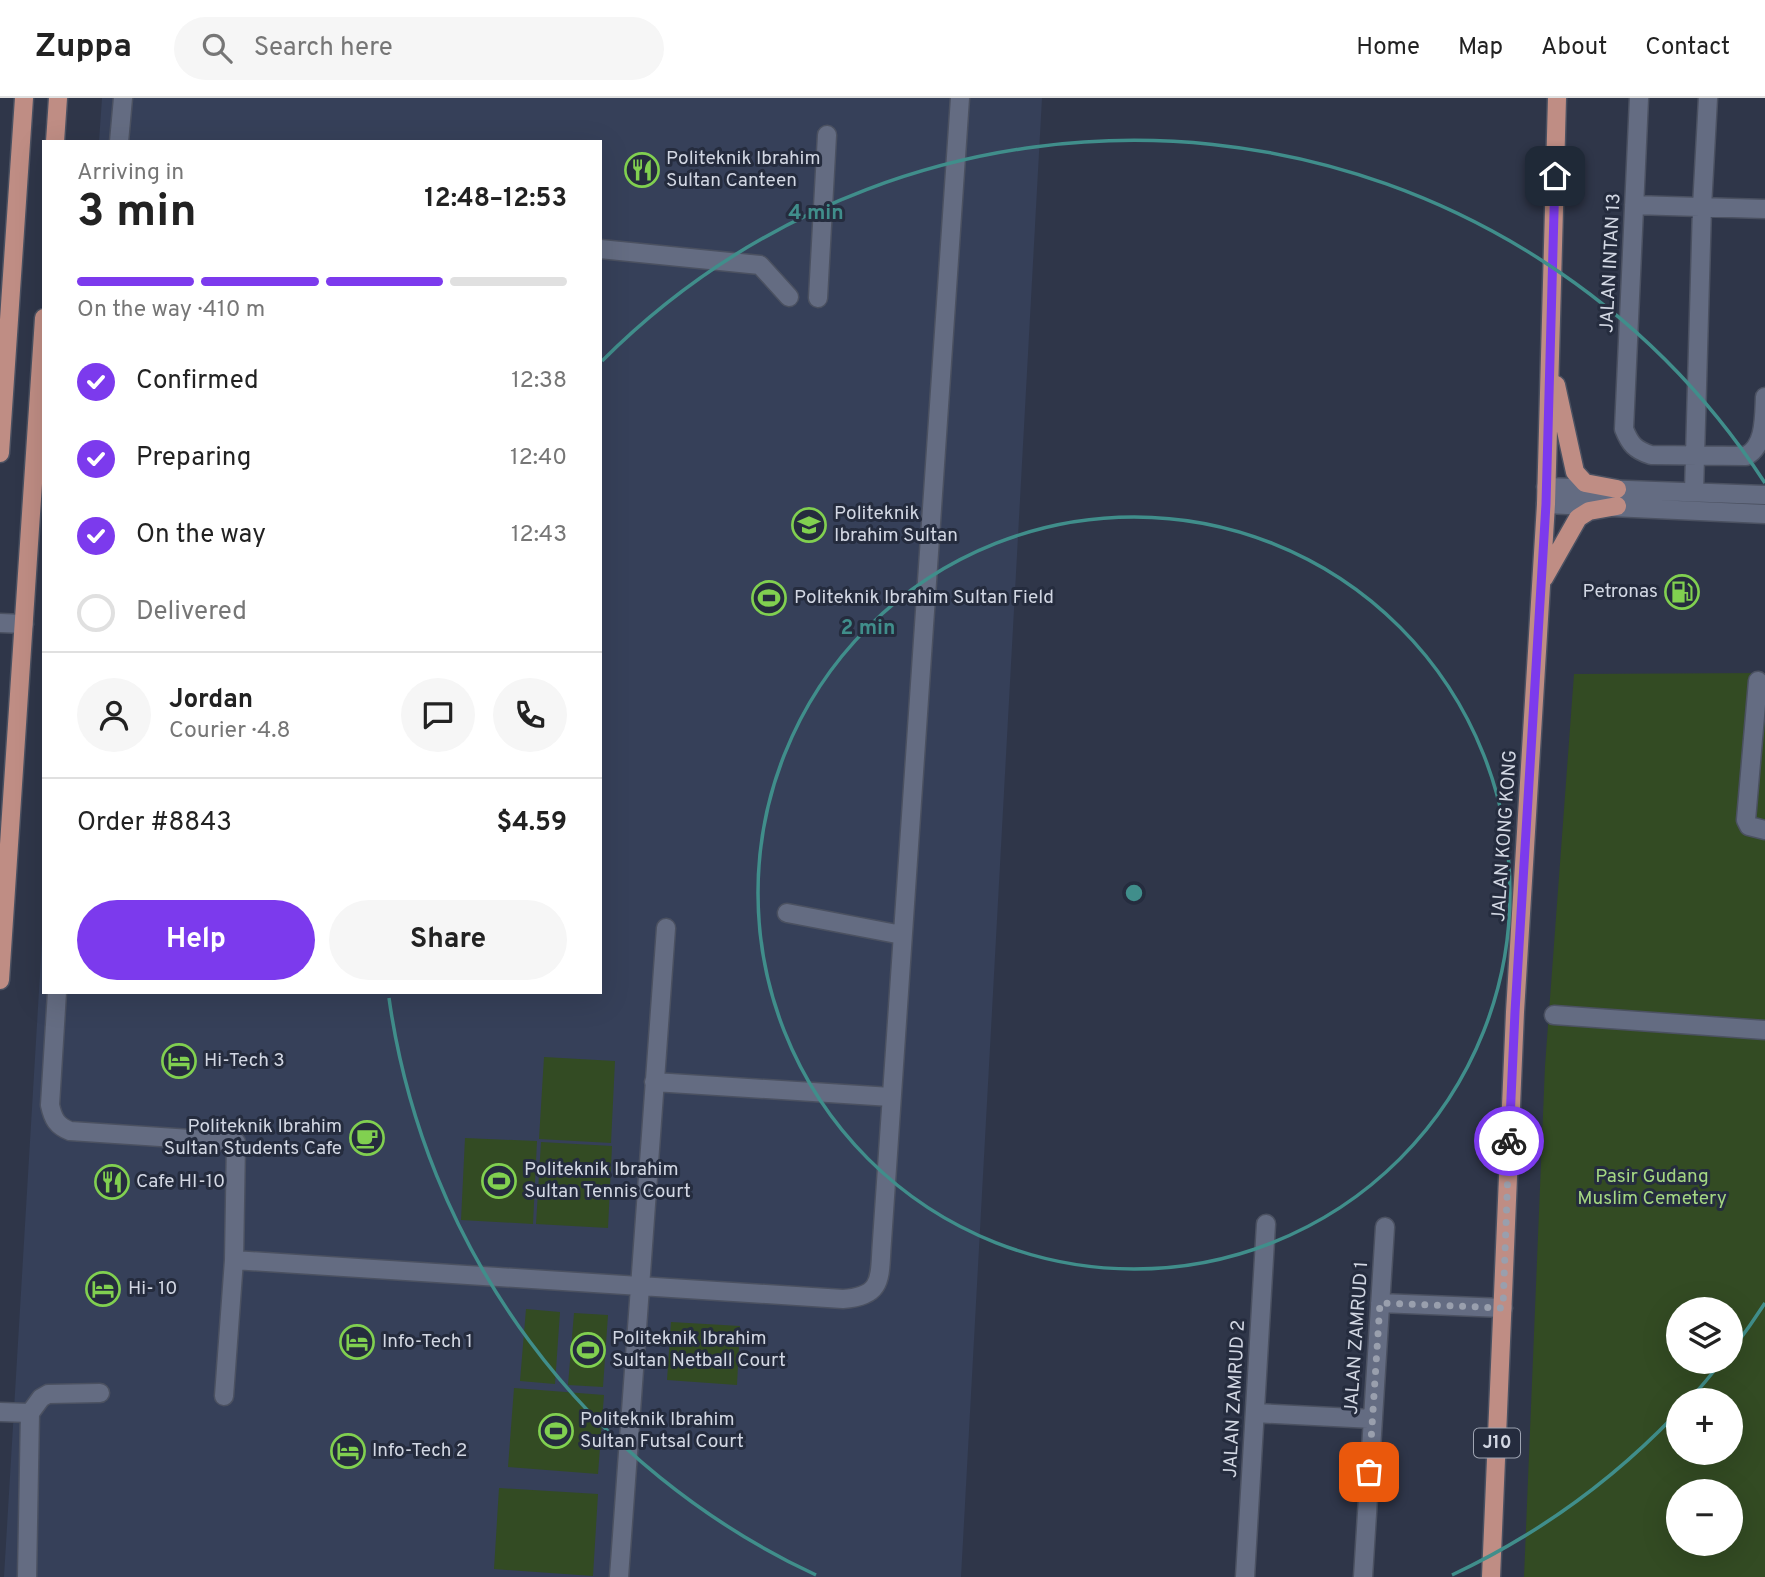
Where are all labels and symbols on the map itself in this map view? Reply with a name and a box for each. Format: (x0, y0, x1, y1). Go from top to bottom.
pin (1525, 146, 1585, 206)
place label: Politeknik Ibrahim Sultan Canteen (666, 147, 821, 193)
restaurant icon: Politeknik Ibrahim Sultan Canteen (623, 151, 661, 189)
street label: JALAN INTAN 13 (1595, 192, 1627, 334)
text: 4 min (788, 200, 844, 227)
place label: Politeknik Ibrahim Sultan (834, 502, 958, 548)
school or university icon: Politeknik Ibrahim Sultan (790, 506, 828, 544)
fuel station icon: Petronas (1663, 573, 1701, 611)
sports icon: Politeknik Ibrahim Sultan Field (750, 579, 788, 617)
place label: Petronas (1582, 580, 1658, 604)
place label: Politeknik Ibrahim Sultan Field (794, 586, 1054, 610)
text: 2 min (841, 615, 895, 642)
street label: JALAN KONG KONG (1487, 749, 1523, 923)
centre of rings (1122, 881, 1146, 905)
hotel icon: Hi-Tech 3 (160, 1042, 198, 1080)
place label: Hi-Tech 3 (204, 1049, 285, 1073)
courier (1474, 1106, 1544, 1176)
place label: Politeknik Ibrahim Sultan Students Cafe (164, 1115, 342, 1161)
cafe icon: Politeknik Ibrahim Sultan Students Cafe (348, 1119, 386, 1157)
place label: Politeknik Ibrahim Sultan Tennis Court (524, 1158, 691, 1204)
sports icon: Politeknik Ibrahim Sultan Tennis Court (480, 1162, 518, 1200)
restaurant icon: Cafe HI-10 (93, 1163, 131, 1201)
park label: Pasir Gudang Muslim Cemetery (1577, 1165, 1727, 1211)
place label: Cafe HI-10 (136, 1170, 225, 1194)
street label: JALAN ZAMRUD 1 (1340, 1260, 1374, 1416)
hotel icon: Hi- 10 (84, 1270, 122, 1308)
place label: Hi- 10 (128, 1277, 177, 1301)
street label: JALAN ZAMRUD 2 (1219, 1319, 1251, 1479)
hotel icon: Info-Tech 1 (338, 1323, 376, 1361)
place label: Politeknik Ibrahim Sultan Netball Court (612, 1327, 786, 1373)
place label: Info-Tech 1 (382, 1330, 473, 1354)
sports icon: Politeknik Ibrahim Sultan Netball Court (569, 1331, 607, 1369)
place label: Politeknik Ibrahim Sultan Futsal Court (580, 1408, 744, 1454)
sports icon: Politeknik Ibrahim Sultan Futsal Court (537, 1412, 575, 1450)
road number: J10 (1474, 1428, 1520, 1458)
hotel icon: Info-Tech 2 (329, 1432, 367, 1470)
place label: Info-Tech 2 (372, 1439, 468, 1463)
pin (1339, 1442, 1399, 1502)

